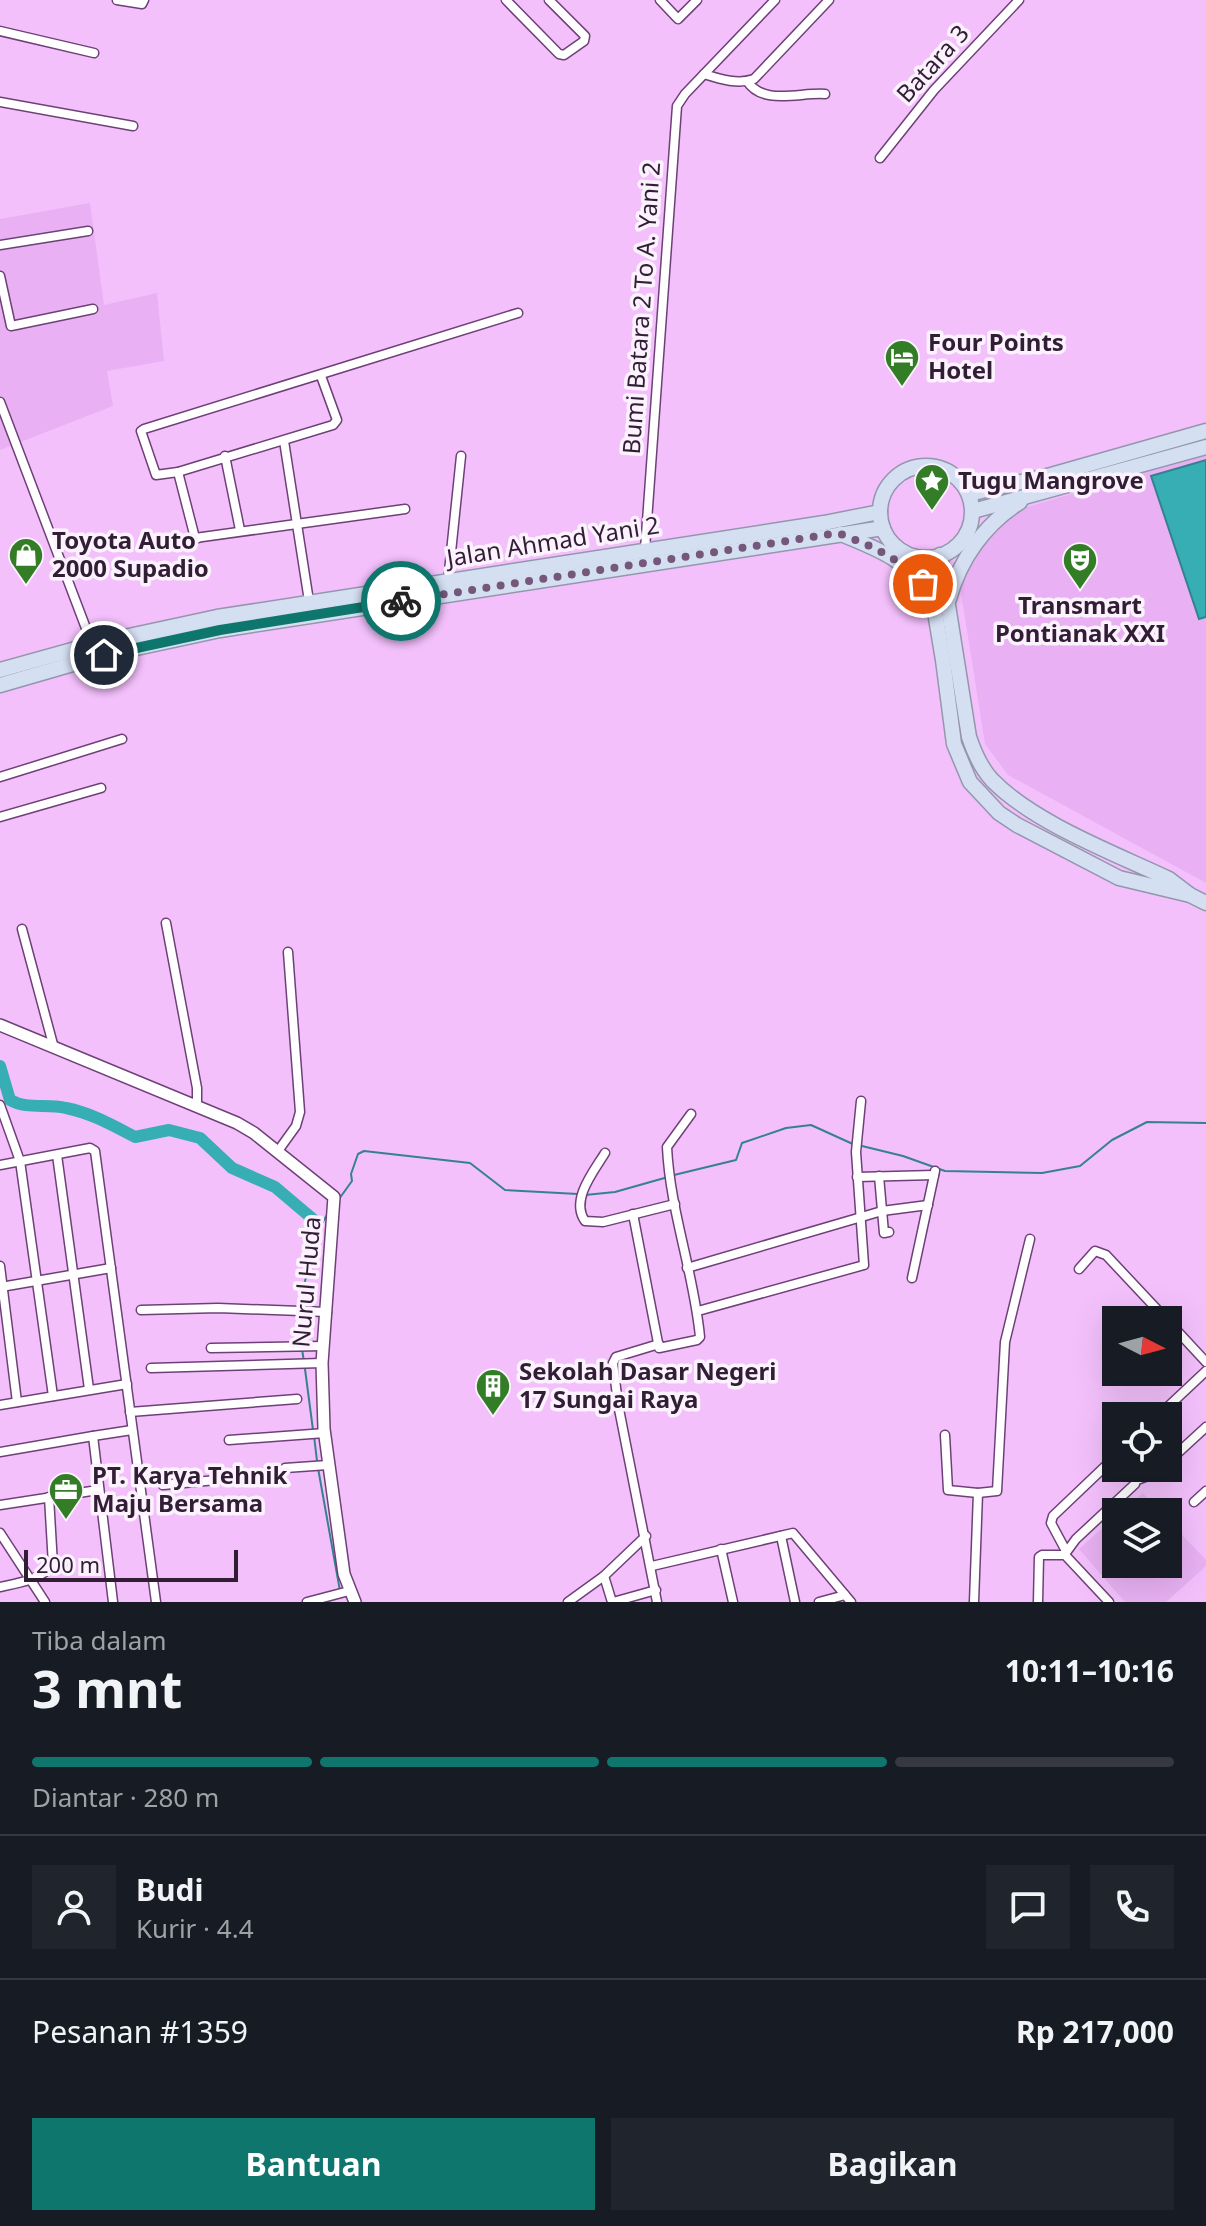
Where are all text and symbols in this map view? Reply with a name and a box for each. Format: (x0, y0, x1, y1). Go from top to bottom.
street label: Batara 3 (888, 17, 976, 109)
street label: Bumi Batara 2 To A. Yani 2 (614, 161, 667, 455)
place label: Four Points Hotel (928, 325, 1064, 386)
hotel icon: Four Points Hotel (883, 338, 921, 388)
place icon: Tugu Mangrove (913, 462, 951, 512)
place label: Tugu Mangrove (958, 463, 1144, 496)
street label: Jalan Ahmad Yani 2 (442, 507, 661, 574)
place label: Toyota Auto 2000 Supadio (52, 523, 209, 584)
shop icon: Toyota Auto 2000 Supadio (7, 536, 45, 586)
theatre icon: Transmart Pontianak XXI (1061, 541, 1099, 591)
pin (889, 550, 957, 618)
courier (361, 561, 441, 641)
icon: bag (901, 562, 945, 606)
icon: bike (379, 579, 423, 623)
place label: Transmart Pontianak XXI (995, 588, 1165, 649)
pin (70, 621, 138, 689)
icon: home (82, 633, 126, 677)
street label: Nurul Huda (283, 1215, 328, 1349)
north arrow (1102, 1306, 1182, 1386)
map controls (1102, 1306, 1182, 1578)
place label: Sekolah Dasar Negeri 17 Sungai Raya (519, 1354, 776, 1415)
building icon: Sekolah Dasar Negeri 17 Sungai Raya (474, 1367, 512, 1417)
button: locate (1102, 1402, 1182, 1482)
place label: PT. Karya Tehnik Maju Bersama (92, 1458, 288, 1519)
office icon: PT. Karya Tehnik Maju Bersama (47, 1471, 85, 1521)
button: layers (1102, 1498, 1182, 1578)
scale bar (24, 1546, 238, 1582)
text: 200 m (36, 1549, 100, 1579)
text: Tiba dalam (32, 1622, 167, 1658)
text: 10:11–10:16 (1005, 1650, 1174, 1691)
text: 3 mnt (32, 1652, 182, 1723)
text: Diantar · 280 m (32, 1779, 219, 1815)
button: person (32, 1865, 116, 1949)
button: chat (986, 1865, 1070, 1949)
button: phone (1090, 1865, 1174, 1949)
text: Budi (136, 1869, 203, 1910)
text: Kurir · 4.4 (136, 1910, 254, 1946)
text: Pesanan #1359 (32, 2011, 248, 2052)
text: Rp 217,000 (1016, 2011, 1174, 2052)
button: Bantuan (32, 2118, 595, 2210)
button: Bagikan (611, 2118, 1174, 2210)

